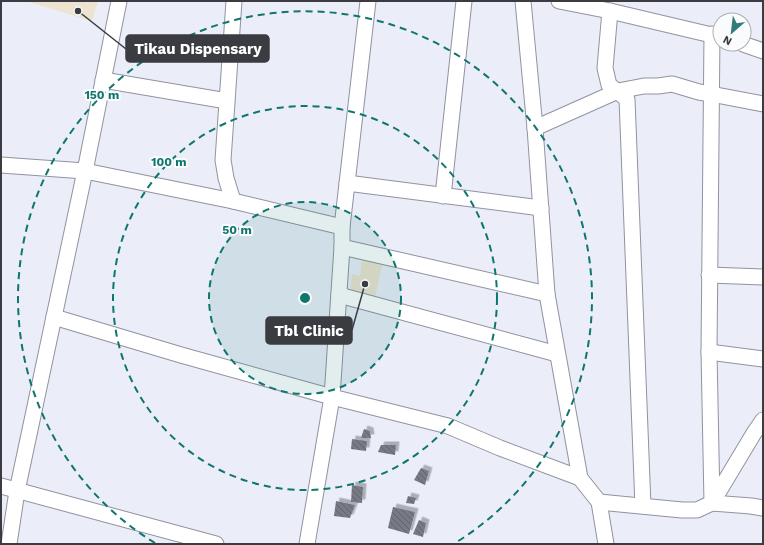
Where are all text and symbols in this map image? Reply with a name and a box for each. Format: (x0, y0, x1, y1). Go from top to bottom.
north arrow (712, 12, 752, 52)
text: N (721, 33, 734, 48)
callout: Tikau Dispensary (126, 35, 269, 62)
text: Tikau Dispensary (134, 40, 262, 58)
text: 150 m (85, 88, 119, 102)
text: 100 m (151, 155, 187, 169)
text: 50 m (222, 223, 252, 237)
centre of rings (298, 291, 312, 305)
callout: Tbl Clinic (266, 317, 352, 344)
text: Tbl Clinic (274, 322, 344, 340)

